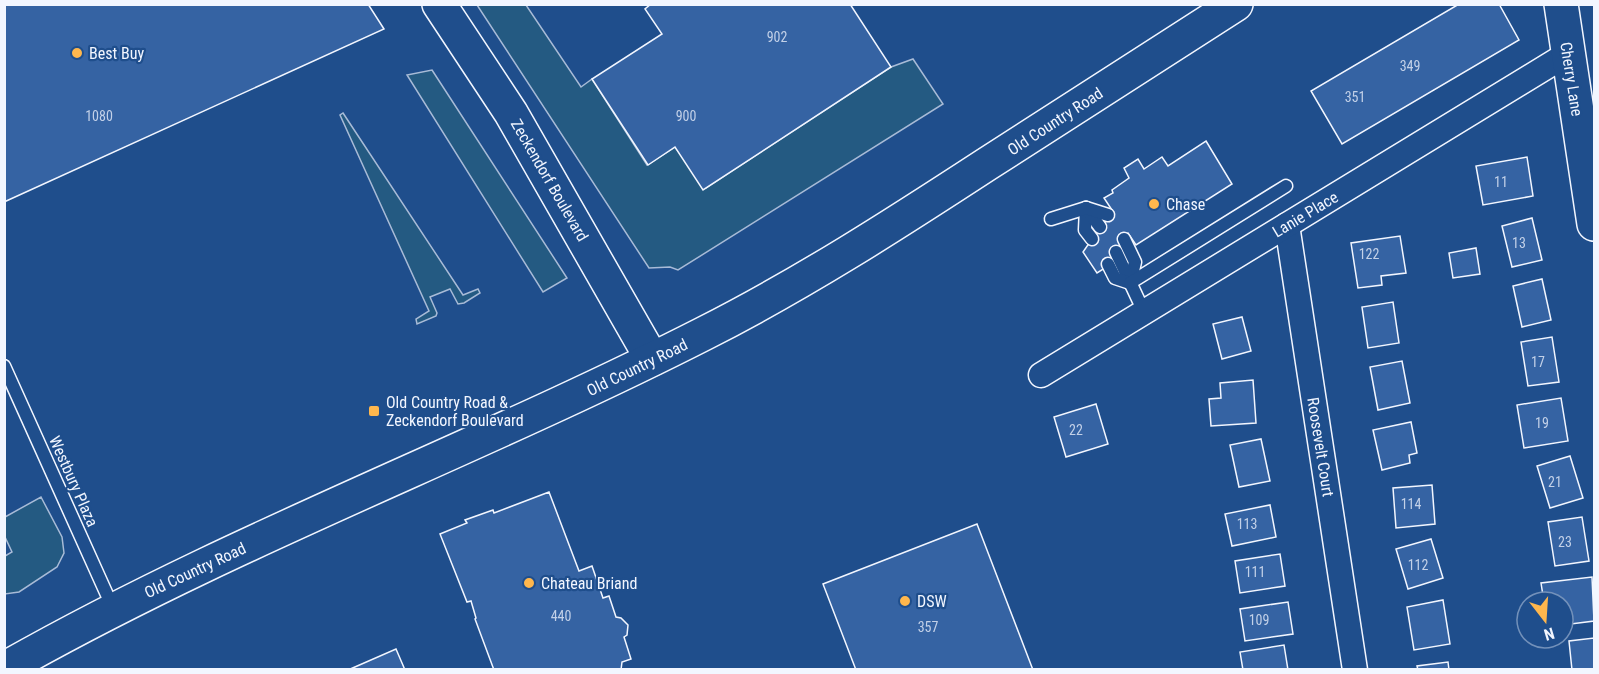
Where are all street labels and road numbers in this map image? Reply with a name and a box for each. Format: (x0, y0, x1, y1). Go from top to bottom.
street label: Cherry Lane (1556, 41, 1587, 118)
street label: Old Country Road (1004, 84, 1106, 159)
street label: Zeckendorf Boulevard (507, 116, 592, 245)
street label: Lanie Place (1269, 187, 1341, 241)
street label: Old Country Road (584, 335, 691, 400)
street label: Roosevelt Court (1303, 396, 1338, 498)
street label: Westbury Plaza (45, 433, 102, 530)
street label: Old Country Road (141, 539, 249, 602)

